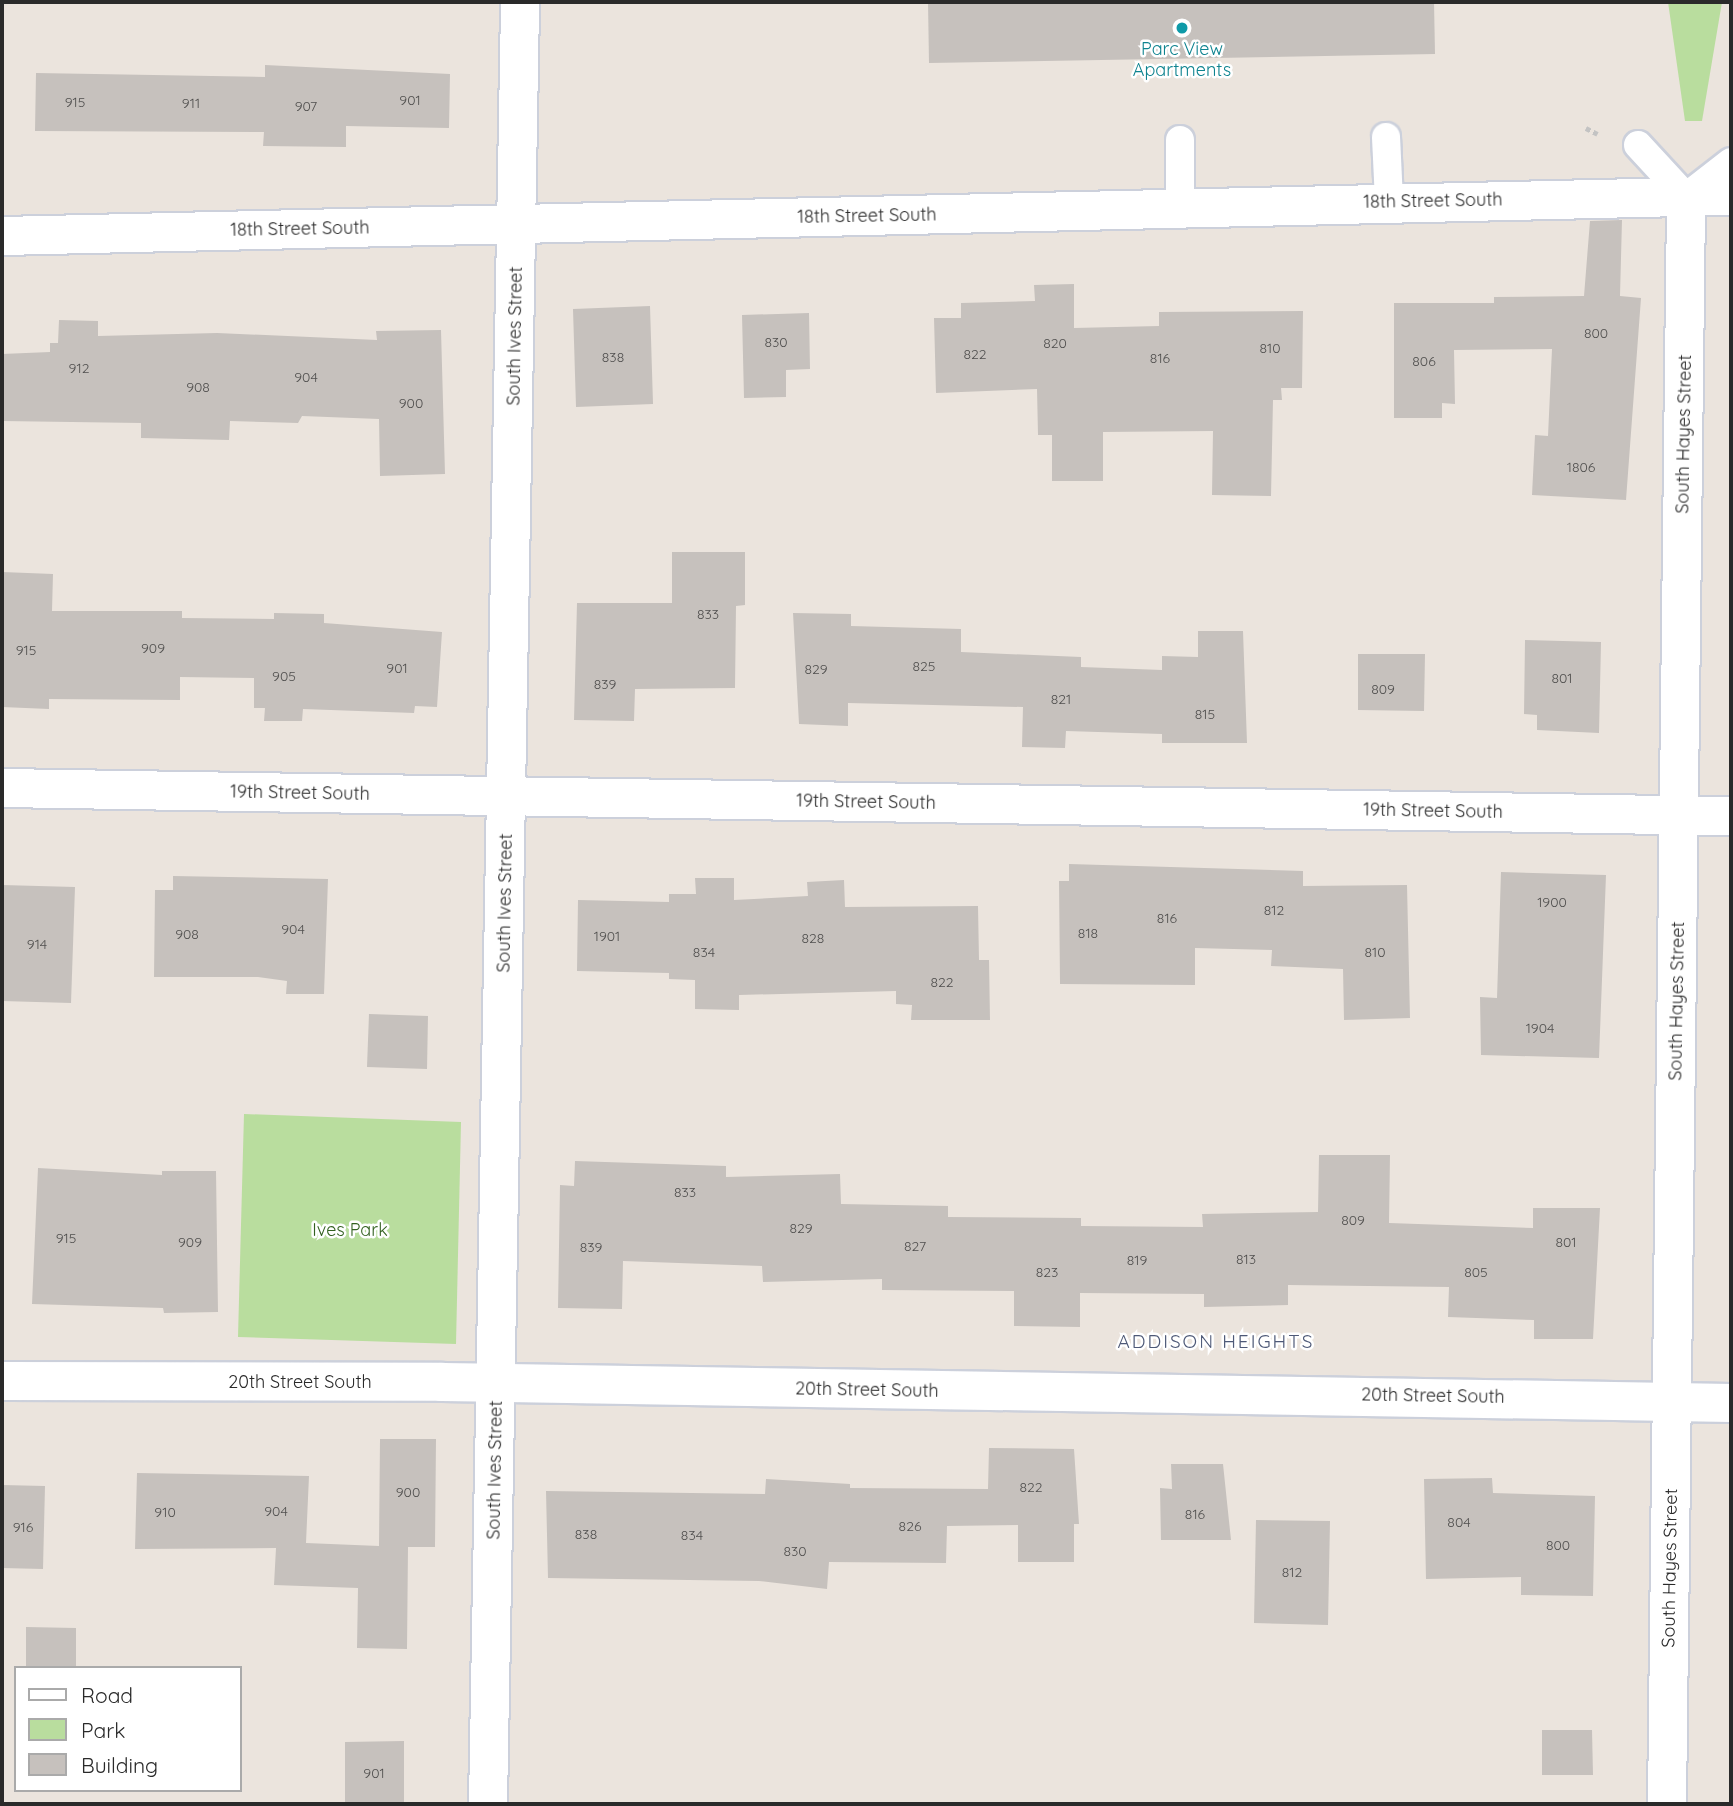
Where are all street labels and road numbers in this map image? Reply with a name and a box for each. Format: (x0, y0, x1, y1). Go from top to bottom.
street label: 18th Street South (1363, 189, 1503, 213)
street label: 18th Street South (797, 204, 937, 228)
street label: 18th Street South (230, 217, 370, 241)
street label: South Ives Street (503, 266, 527, 406)
street label: South Hayes Street (1672, 354, 1696, 514)
street label: 19th Street South (230, 781, 370, 805)
street label: 19th Street South (796, 790, 936, 814)
street label: 19th Street South (1363, 799, 1503, 823)
street label: South Ives Street (493, 833, 517, 973)
street label: South Hayes Street (1665, 921, 1689, 1081)
street label: 20th Street South (228, 1371, 372, 1393)
street label: 20th Street South (795, 1378, 939, 1402)
street label: 20th Street South (1361, 1384, 1505, 1408)
street label: South Ives Street (483, 1400, 507, 1540)
street label: South Hayes Street (1658, 1488, 1682, 1648)

